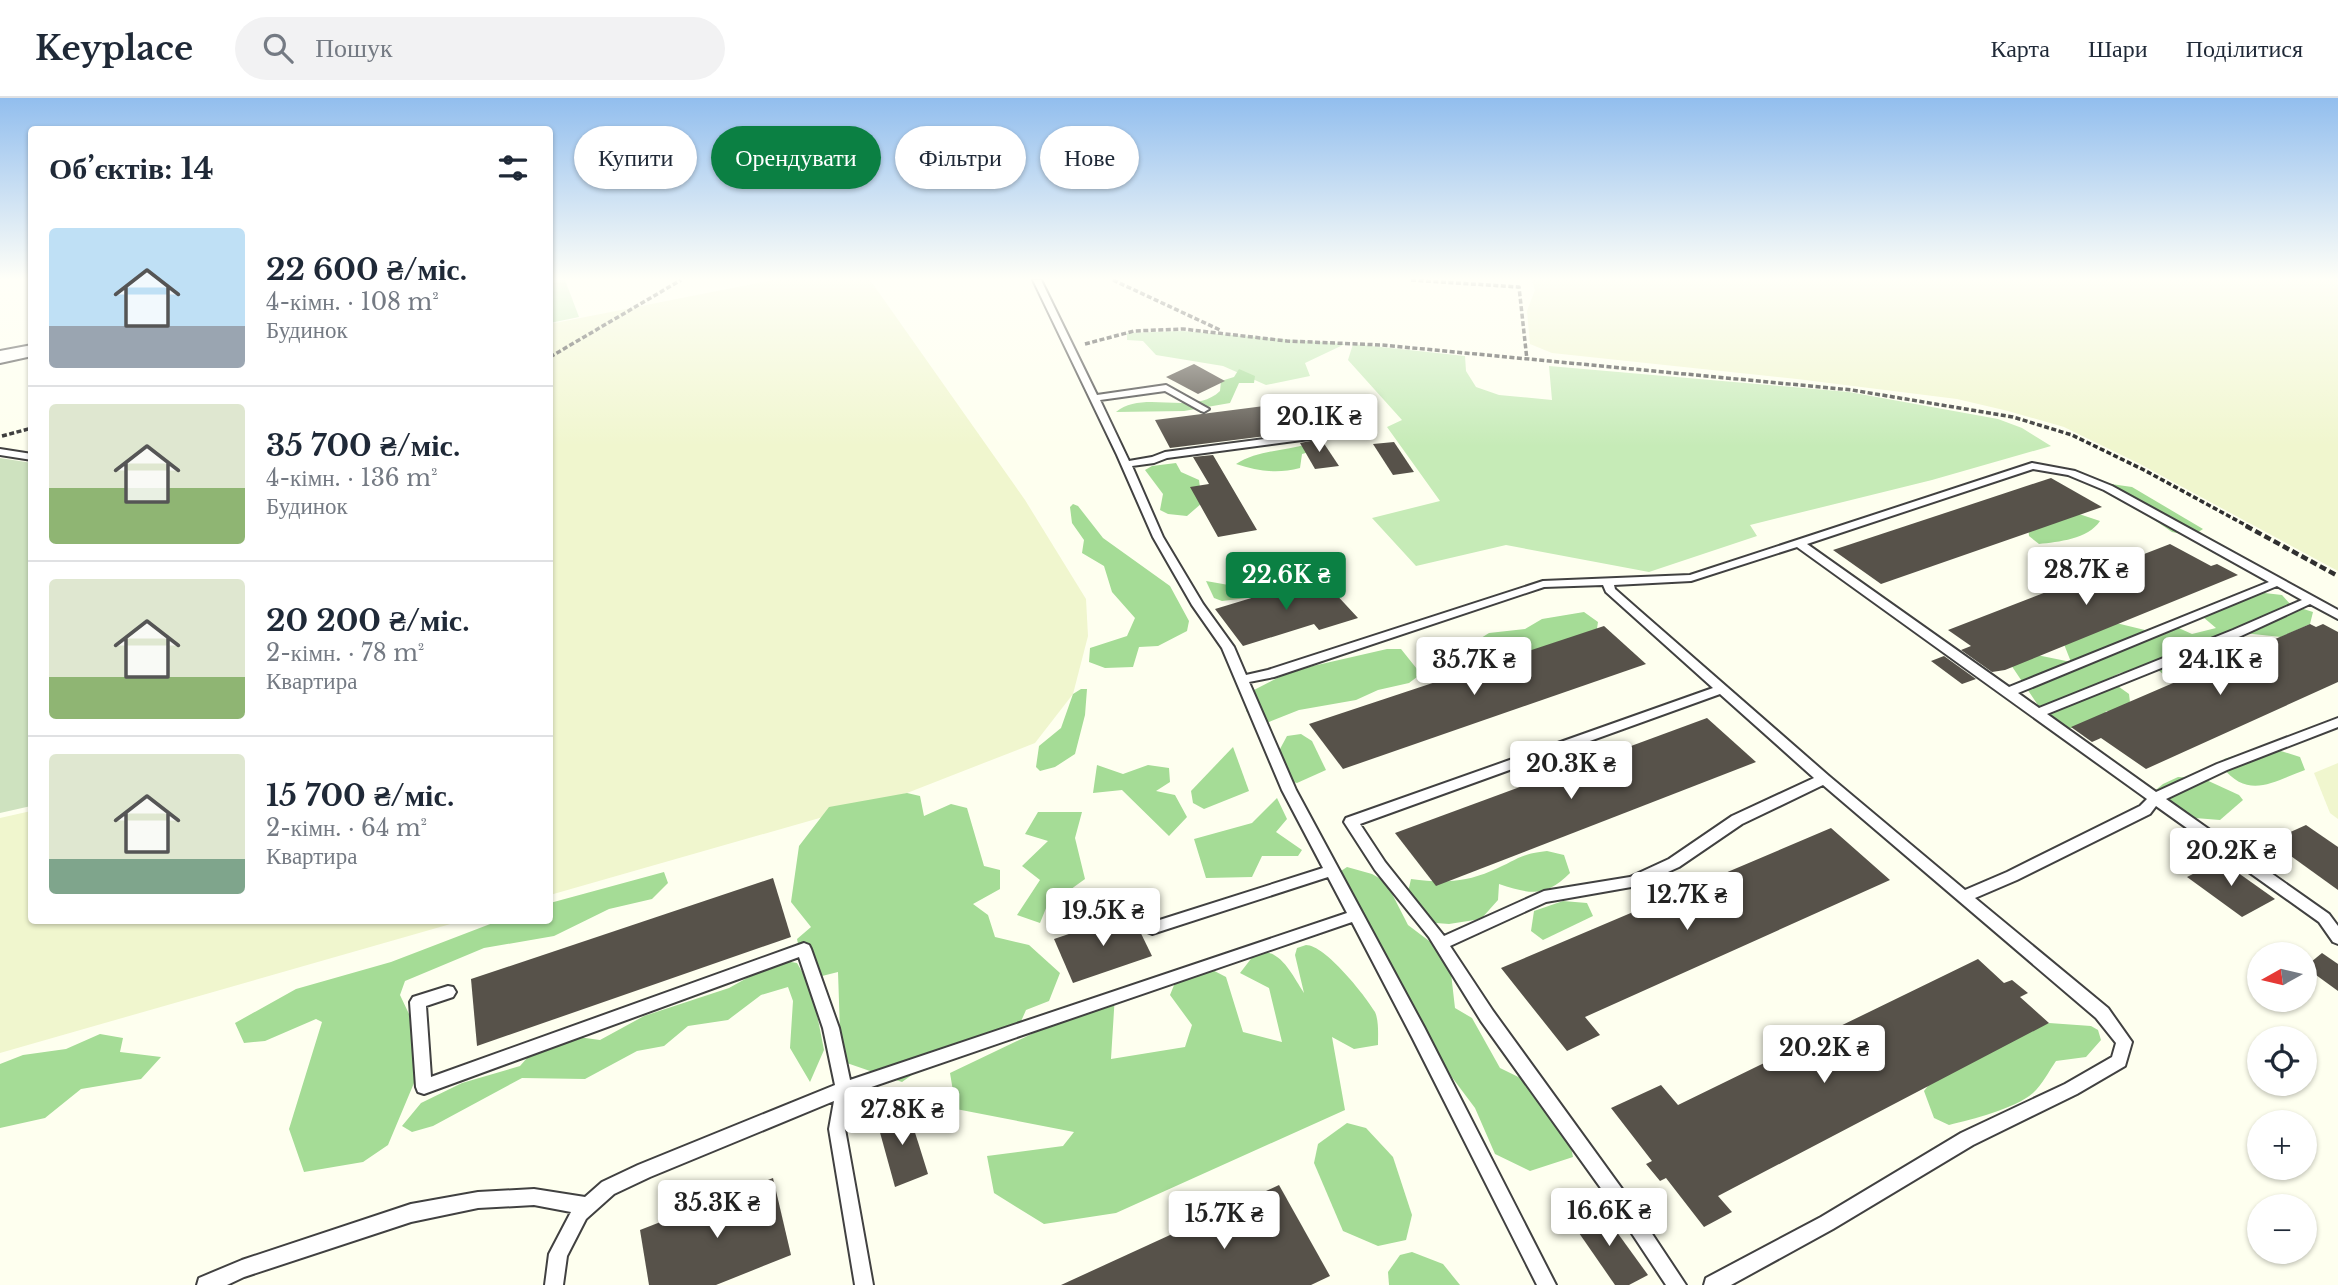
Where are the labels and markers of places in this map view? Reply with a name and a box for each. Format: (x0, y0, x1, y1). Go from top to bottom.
pin: 20.1K ₴ (1254, 394, 1384, 454)
pin: 28.7K ₴ (2021, 547, 2151, 607)
pin: 22.6K ₴ (1221, 552, 1351, 612)
pin: 35.7K ₴ (1409, 638, 1539, 697)
pin: 24.1K ₴ (2155, 638, 2285, 697)
pin: 20.3K ₴ (1506, 742, 1636, 801)
pin: 20.2K ₴ (2166, 828, 2296, 888)
pin: 12.7K ₴ (1622, 872, 1752, 932)
pin: 19.5K ₴ (1038, 888, 1168, 948)
pin: 20.2K ₴ (1759, 1026, 1889, 1085)
pin: 27.8K ₴ (837, 1088, 967, 1147)
pin: 35.3K ₴ (652, 1180, 782, 1240)
pin: 16.6K ₴ (1544, 1188, 1674, 1248)
pin: 15.7K ₴ (1159, 1192, 1289, 1251)

